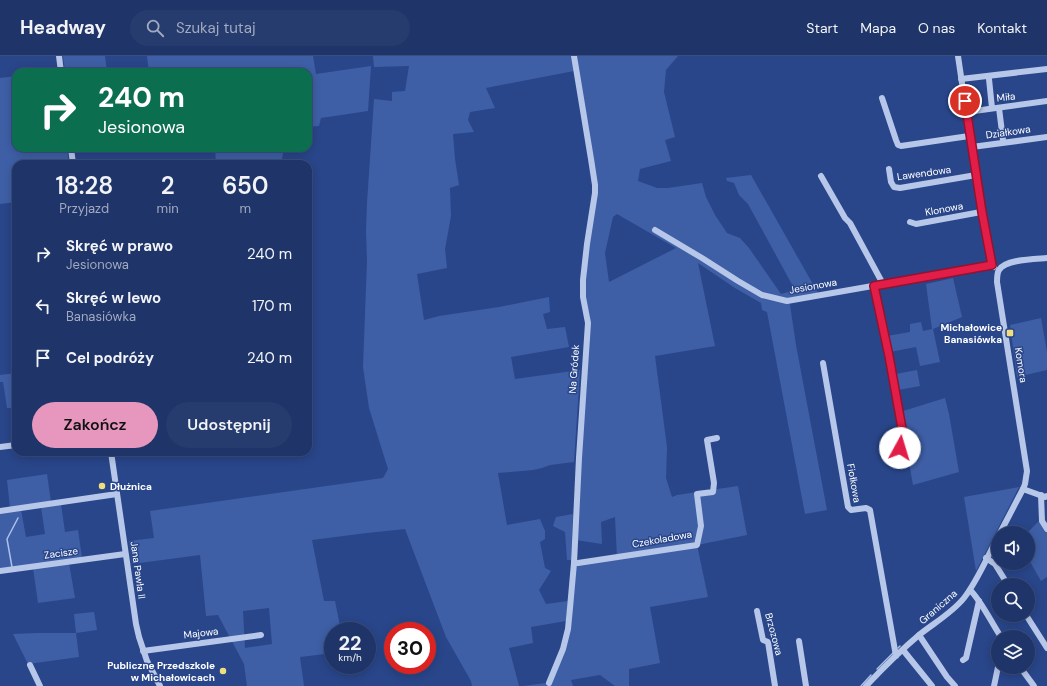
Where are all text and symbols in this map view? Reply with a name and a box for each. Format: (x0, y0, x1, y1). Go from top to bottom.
search box (130, 10, 410, 46)
text: Headway (20, 15, 106, 40)
icon: search (144, 17, 166, 39)
text: Szukaj tutaj (176, 18, 256, 38)
text: Start (806, 19, 838, 37)
text: Mapa (860, 19, 896, 37)
text: O nas (918, 19, 955, 37)
text: Kontakt (977, 19, 1027, 37)
text: 240 m (98, 79, 185, 116)
icon: right (32, 84, 84, 136)
pin (948, 84, 982, 118)
street label: Miła (996, 89, 1016, 105)
icon: arrive (954, 90, 976, 112)
text: Jesionowa (98, 115, 185, 139)
street label: Działkowa (985, 122, 1031, 142)
street label: Lawendowa (896, 163, 952, 183)
text: 18:28 (55, 170, 113, 201)
text: 2 (161, 170, 175, 201)
text: 650 (222, 170, 269, 201)
street label: Klonowa (924, 199, 964, 219)
text: Przyjazd (59, 200, 109, 217)
text: min (157, 200, 179, 217)
text: m (240, 200, 251, 217)
text: Skręć w prawo (66, 236, 173, 256)
icon: right (32, 243, 54, 265)
text: 240 m (247, 244, 292, 264)
text: Jesionowa (66, 256, 129, 273)
street label: Jesionowa (788, 275, 838, 297)
text: Skręć w lewo (66, 288, 161, 308)
icon: left (32, 295, 54, 317)
text: 170 m (252, 296, 292, 316)
text: Banasiówka (66, 308, 136, 325)
place label: Michałowice Banasiówka (940, 321, 1002, 346)
marker: Michałowice Banasiówka (1005, 328, 1015, 338)
street label: Na Gródek (566, 344, 582, 394)
street label: Komora (1012, 346, 1030, 384)
icon: arrive (32, 347, 54, 369)
text: Cel podróży (66, 348, 154, 368)
text: 240 m (247, 348, 292, 368)
button: Zakończ (32, 402, 158, 448)
button: Udostępnij (166, 402, 292, 448)
position arrow (879, 427, 921, 469)
street label: Fiołkowa (844, 462, 864, 504)
place label: Dłużnica (110, 480, 152, 493)
marker: Dłużnica (97, 481, 107, 491)
map controls (991, 526, 1035, 674)
button: sound (991, 526, 1035, 570)
street label: Czekoladowa (631, 527, 693, 551)
street label: Jana Pawła II (128, 540, 148, 600)
street label: Zacisze (43, 544, 79, 562)
button: search (991, 578, 1035, 622)
street label: Graniczna (916, 587, 960, 627)
street label: Brzozowa (762, 611, 786, 657)
speed limit sign: 30 (384, 622, 436, 674)
street label: Majowa (183, 624, 219, 642)
text: 22 (338, 630, 362, 656)
button: layers (991, 630, 1035, 674)
text: km/h (338, 651, 362, 664)
place label: Publiczne Przedszkole w Michałowicach (107, 659, 215, 684)
marker: Publiczne Przedszkole w Michałowicach (218, 666, 228, 676)

